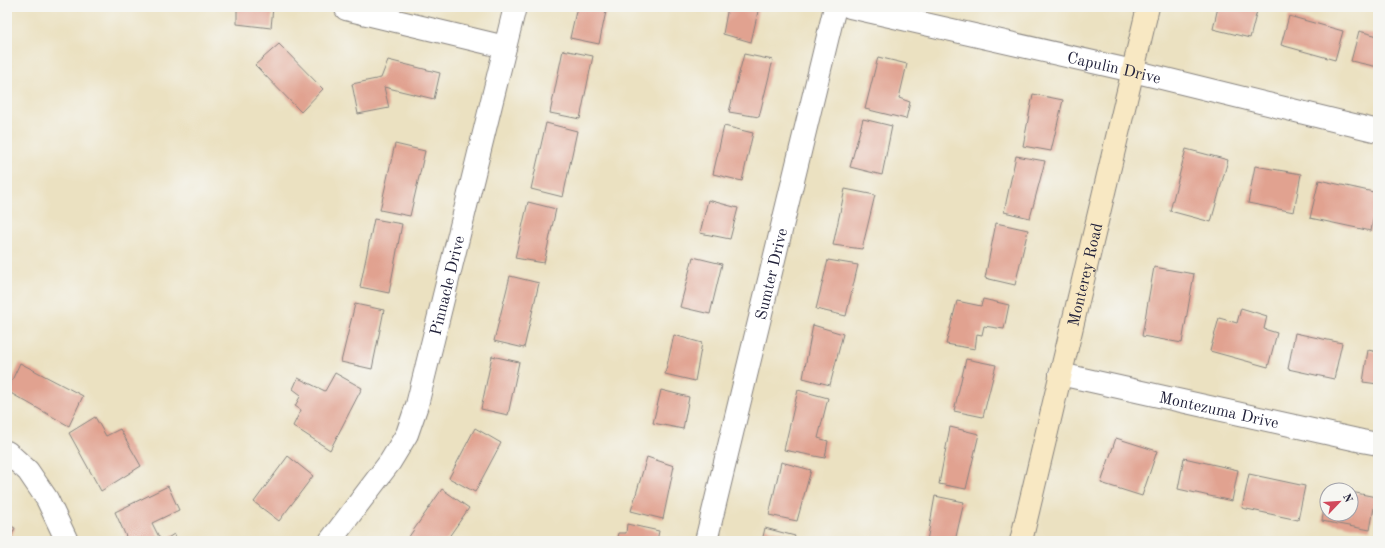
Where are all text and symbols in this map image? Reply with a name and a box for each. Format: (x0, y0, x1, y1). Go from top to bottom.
street label: Capulin Drive (1065, 50, 1162, 88)
street label: Monterey Road (1066, 222, 1106, 328)
street label: Sumter Drive (754, 227, 791, 322)
street label: Pinnacle Drive (428, 234, 468, 337)
street label: Montezuma Drive (1157, 390, 1280, 432)
north arrow (1319, 482, 1359, 522)
text: N (1340, 492, 1354, 505)

